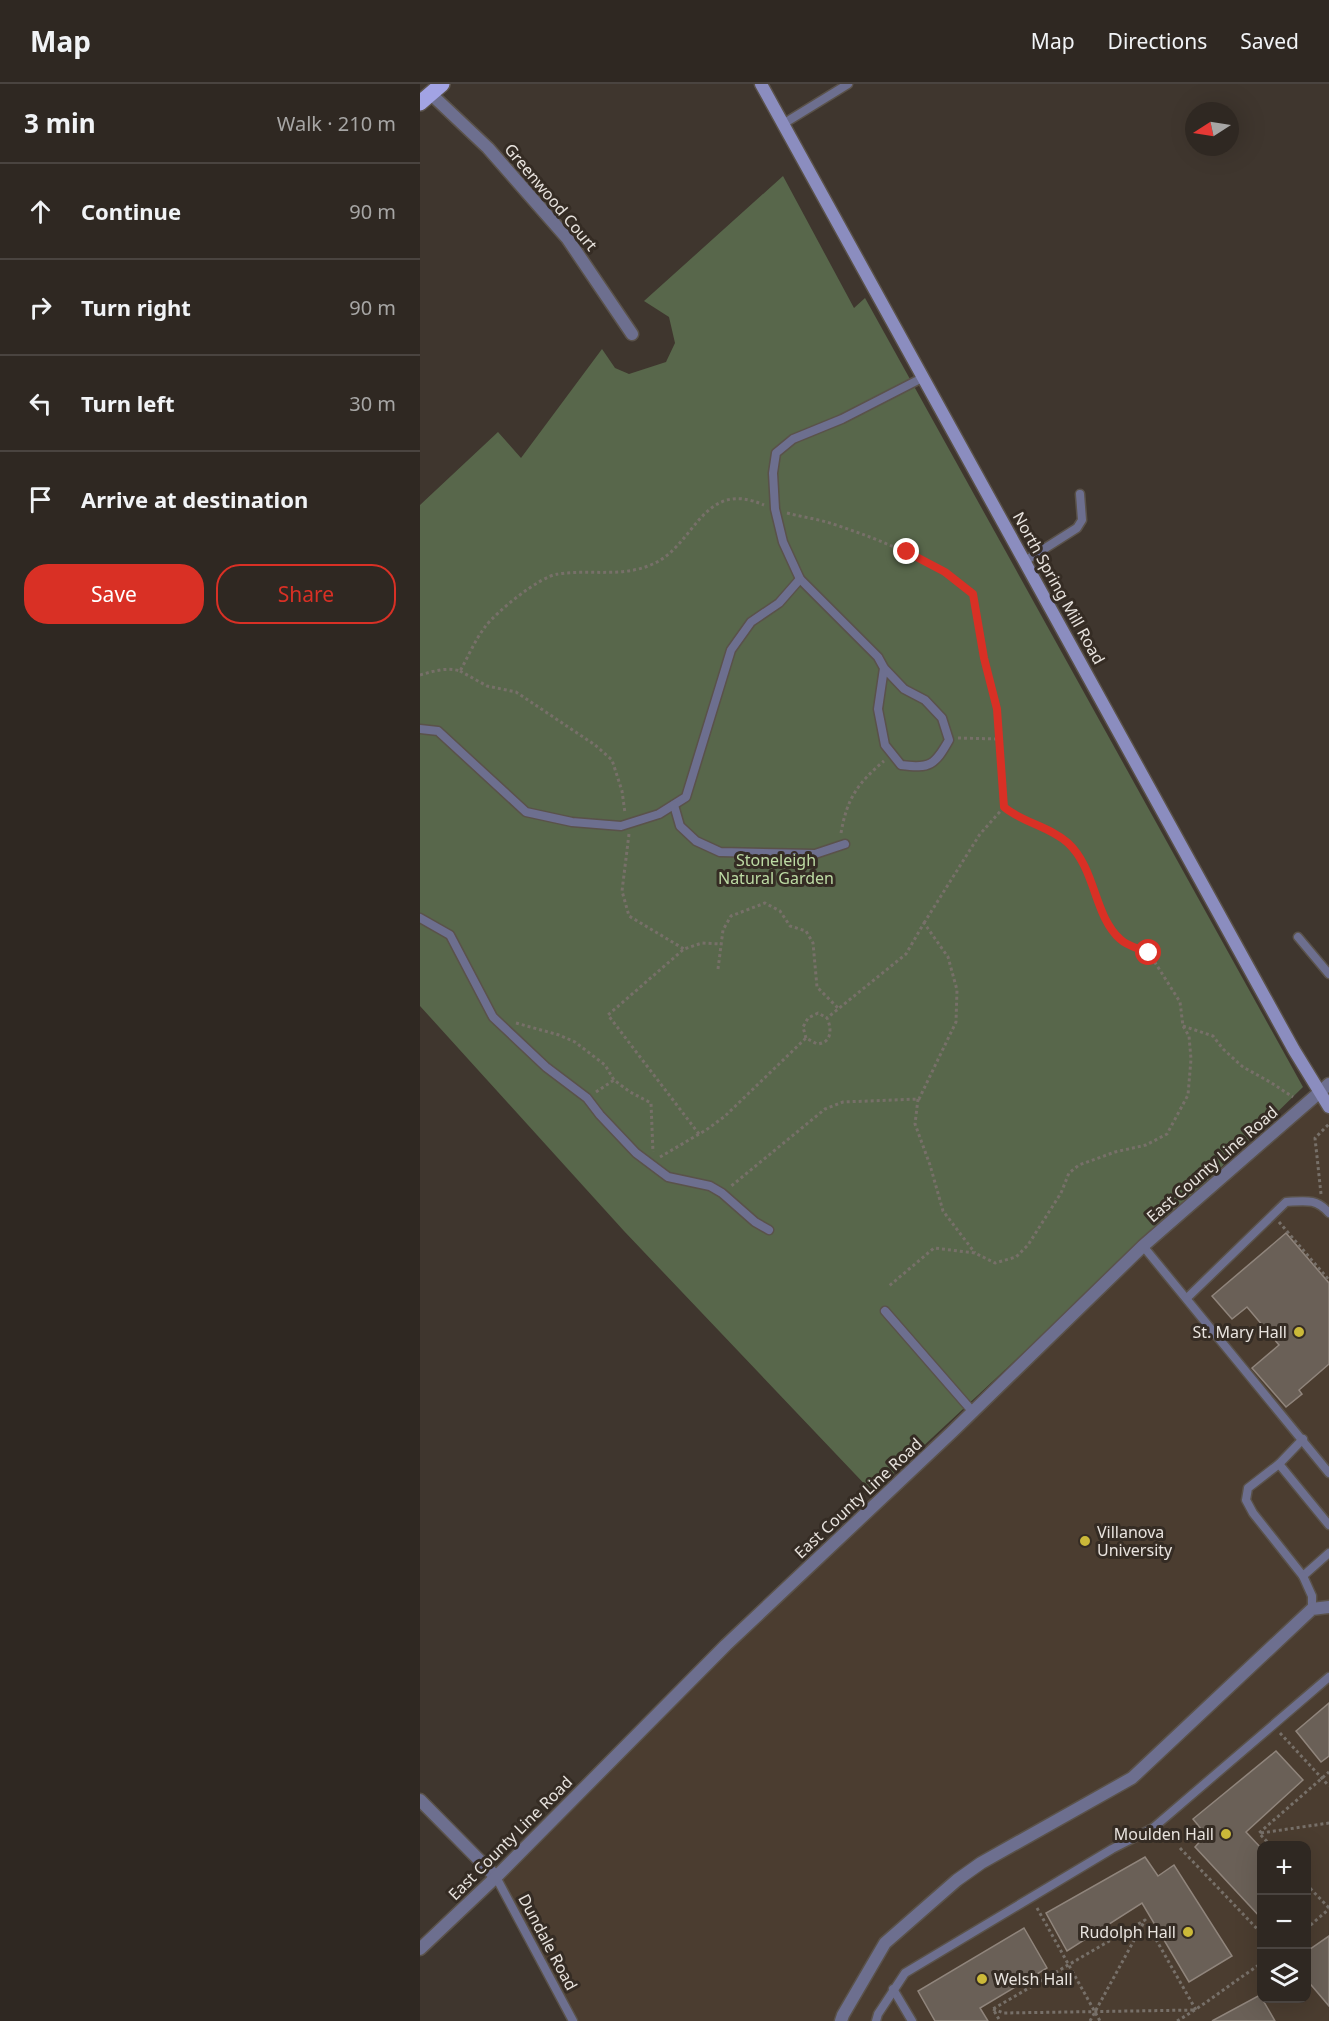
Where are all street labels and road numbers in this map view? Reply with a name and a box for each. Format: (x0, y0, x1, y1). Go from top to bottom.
street label: Greenwood Court (500, 139, 603, 256)
street label: North Spring Mill Road (1008, 508, 1110, 668)
street label: East County Line Road (1142, 1101, 1282, 1227)
street label: East County Line Road (789, 1433, 927, 1563)
street label: East County Line Road (443, 1771, 577, 1905)
street label: Dundale Road (513, 1890, 583, 1994)

